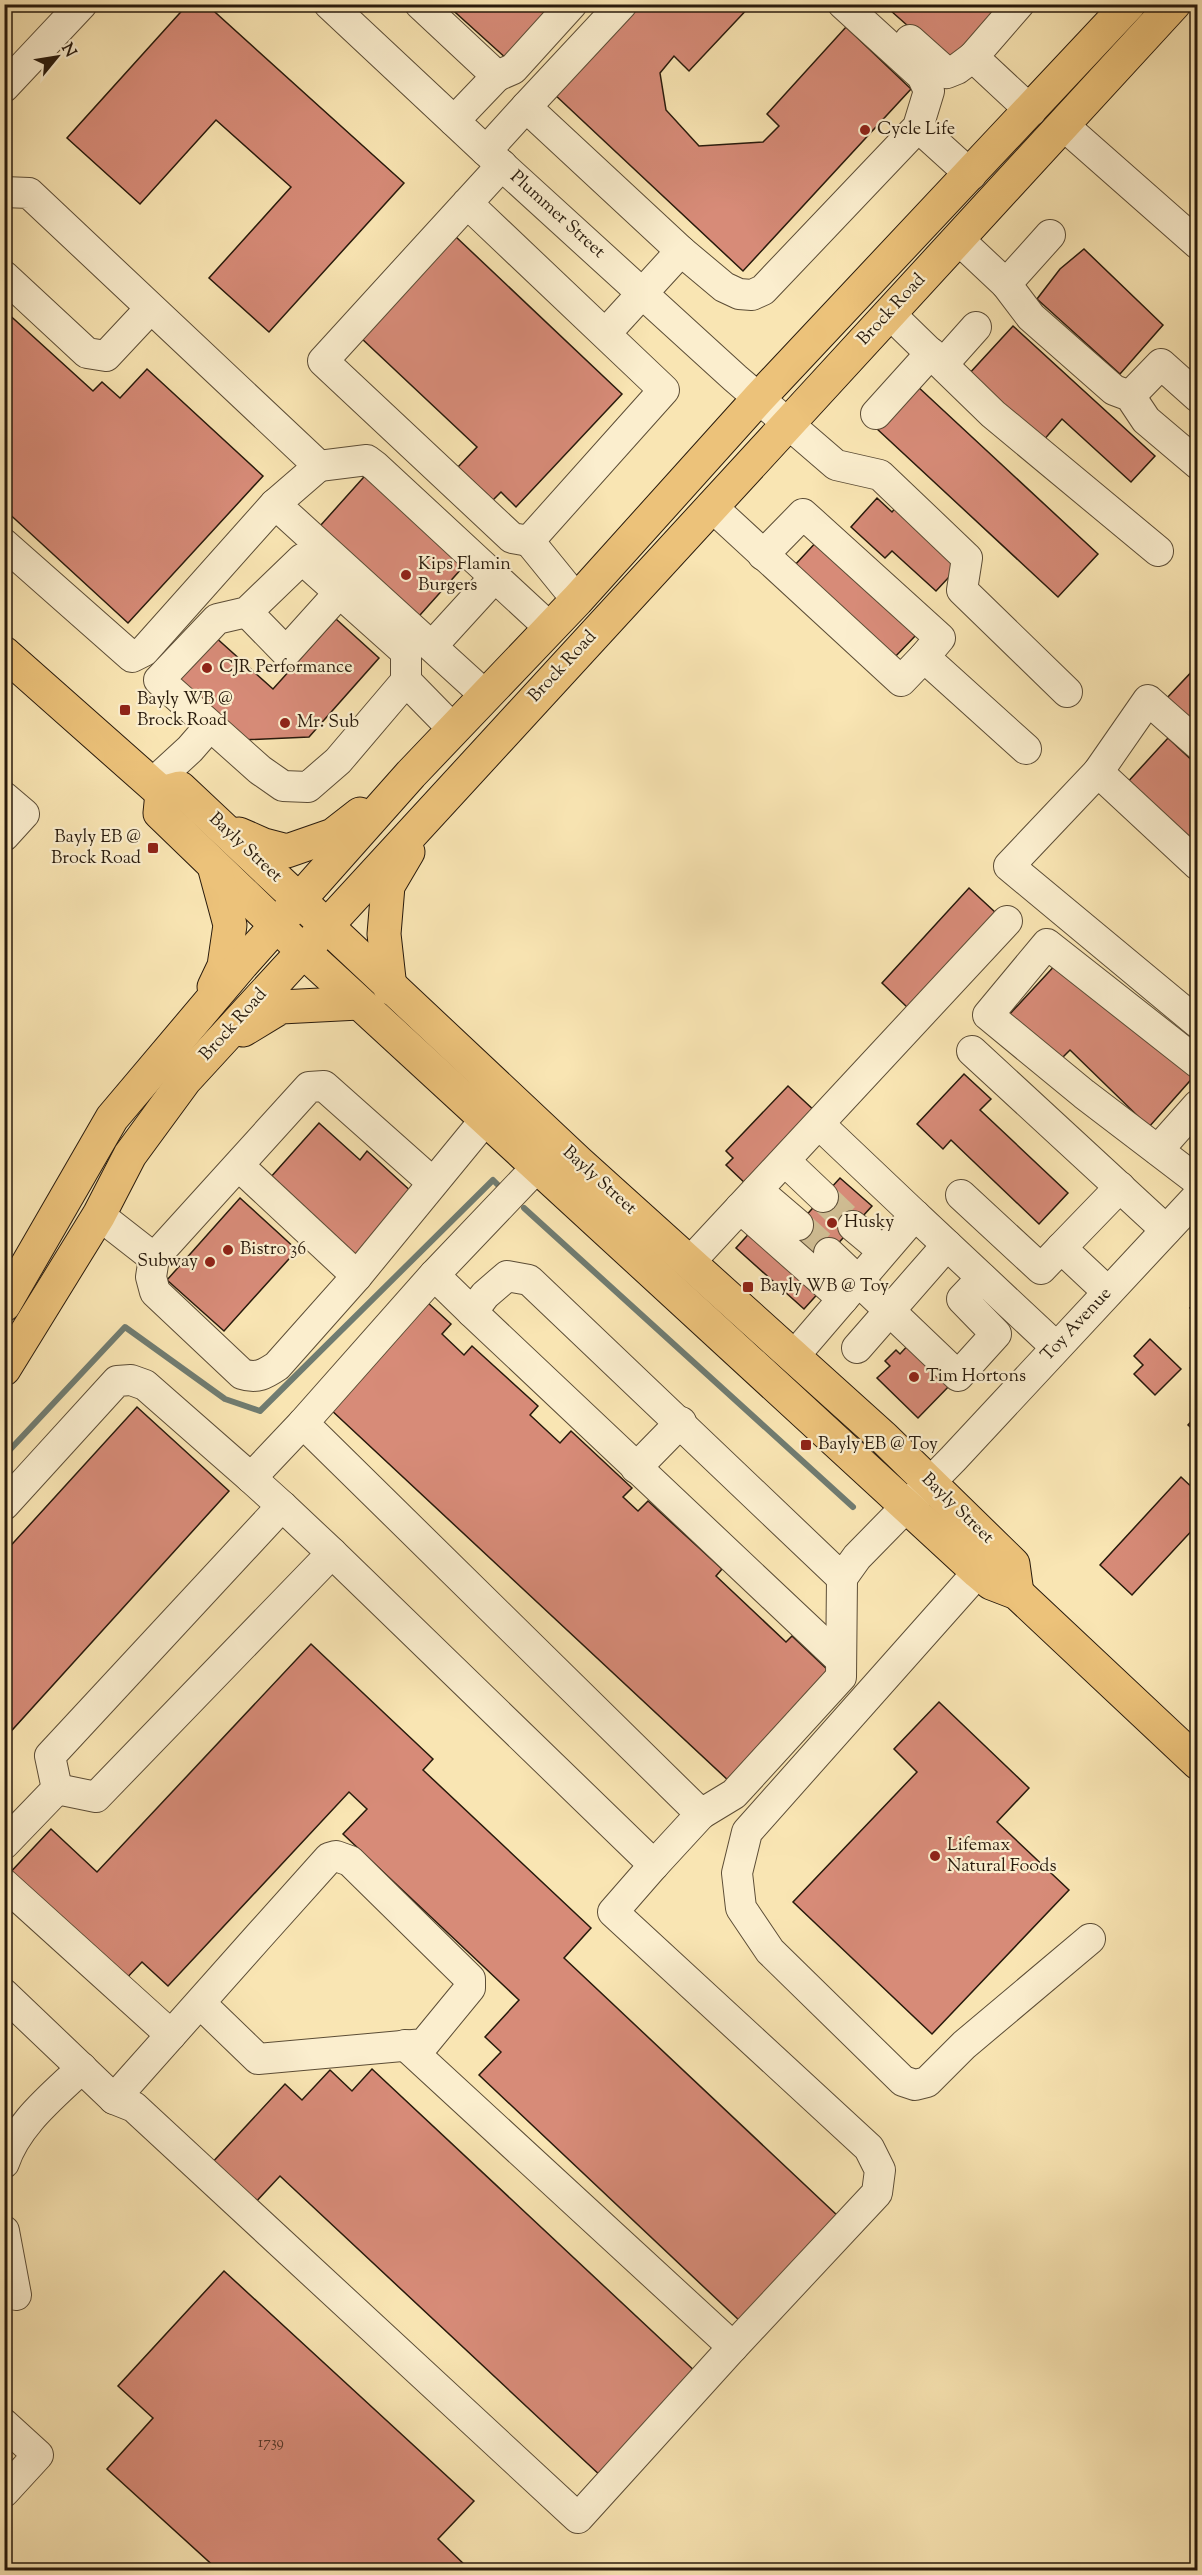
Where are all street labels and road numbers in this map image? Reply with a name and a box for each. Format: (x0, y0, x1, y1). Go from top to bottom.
street label: Plummer Street (504, 165, 610, 265)
street label: Brock Road (852, 268, 932, 352)
street label: Brock Road (523, 625, 603, 709)
street label: Bayly Street (202, 807, 288, 889)
street label: Brock Road (194, 983, 274, 1067)
street label: Bayly Street (556, 1140, 642, 1222)
street label: Toy Avenue (1036, 1282, 1118, 1368)
street label: Bayly Street (915, 1468, 999, 1550)

